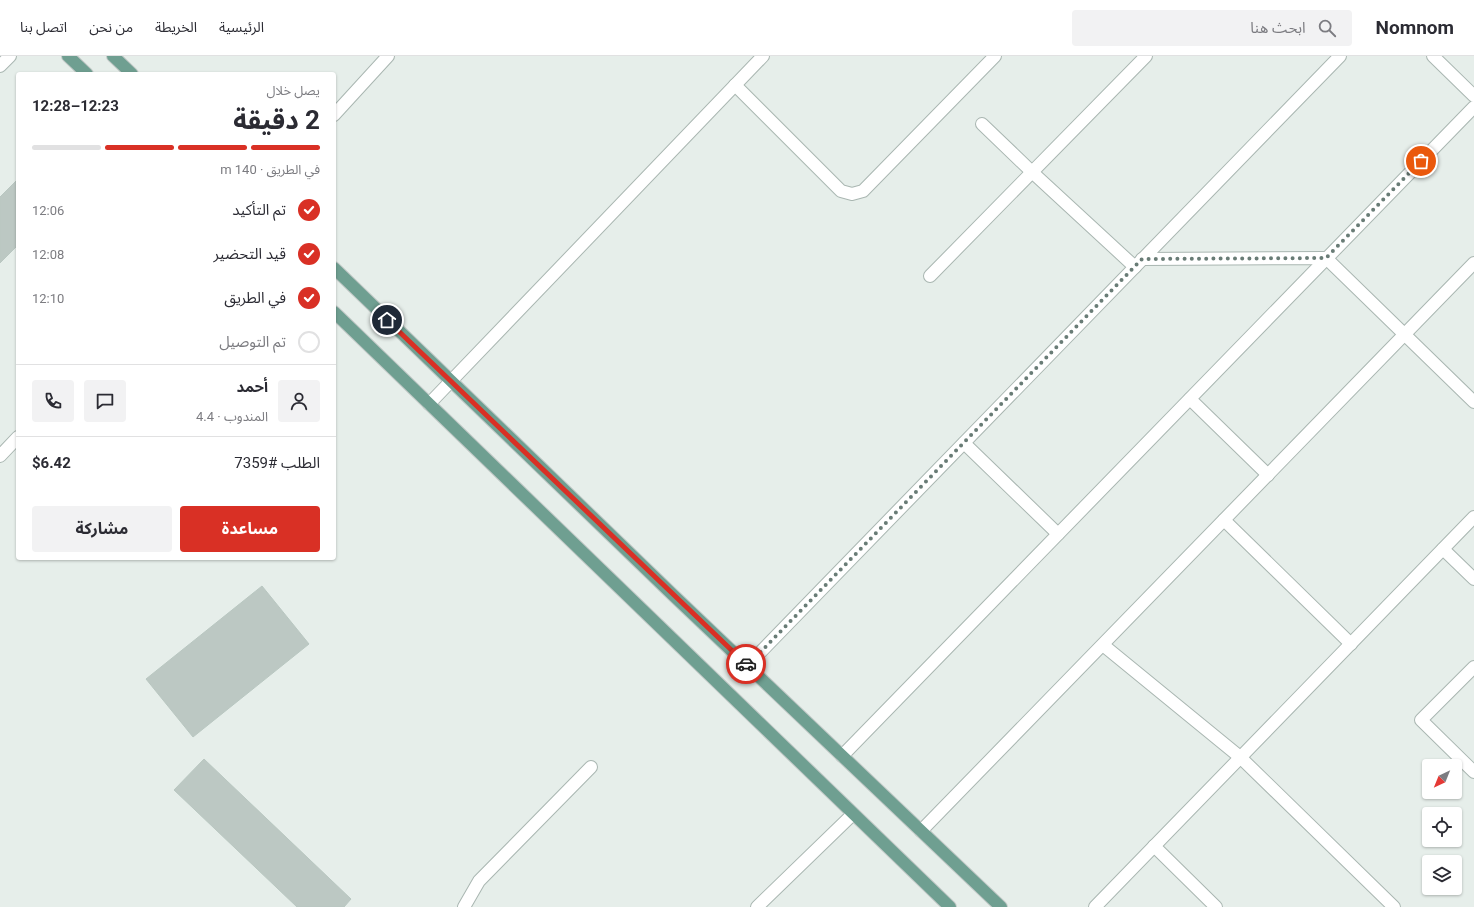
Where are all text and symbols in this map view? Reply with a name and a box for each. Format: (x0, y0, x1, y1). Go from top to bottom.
search box (1072, 10, 1352, 46)
text: Nomnom (1376, 16, 1454, 39)
icon: search (1316, 17, 1338, 39)
text: اتصل بنا (20, 19, 67, 35)
text: من نحن (89, 19, 133, 35)
text: الخريطة (155, 19, 197, 35)
text: الرئيسية (219, 19, 264, 35)
text: ابحث هنا (1250, 19, 1306, 37)
text: يصل خلال (267, 83, 320, 98)
text: 12:23–12:28 (32, 97, 119, 115)
text: 2 دقيقة (233, 105, 320, 135)
pin (1404, 144, 1438, 178)
icon: bag (1410, 150, 1432, 172)
text: في الطريق · 140 m (220, 162, 320, 177)
icon: check (298, 199, 320, 221)
text: تم التأكيد (232, 201, 286, 219)
text: 12:06 (32, 203, 64, 218)
icon: check (298, 243, 320, 265)
text: قيد التحضير (214, 245, 286, 263)
text: 12:08 (32, 247, 64, 262)
icon: check (298, 287, 320, 309)
text: في الطريق (224, 289, 286, 307)
text: 12:10 (32, 291, 64, 306)
pin (370, 303, 404, 337)
icon: home (376, 309, 398, 331)
text: تم التوصيل (219, 333, 286, 351)
text: أحمد (237, 378, 268, 396)
button: phone (32, 380, 74, 422)
button: chat (84, 380, 126, 422)
button: person (278, 380, 320, 422)
text: المندوب · 4.4 (196, 409, 268, 424)
text: $6.42 (32, 454, 71, 472)
text: الطلب #7359 (234, 454, 320, 472)
button: مشاركة (32, 506, 172, 552)
button: مساعدة (180, 506, 320, 552)
courier (726, 644, 766, 684)
icon: car (735, 653, 757, 675)
north arrow (1422, 759, 1462, 799)
map controls (1422, 759, 1462, 895)
button: locate (1422, 807, 1462, 847)
button: layers (1422, 855, 1462, 895)

